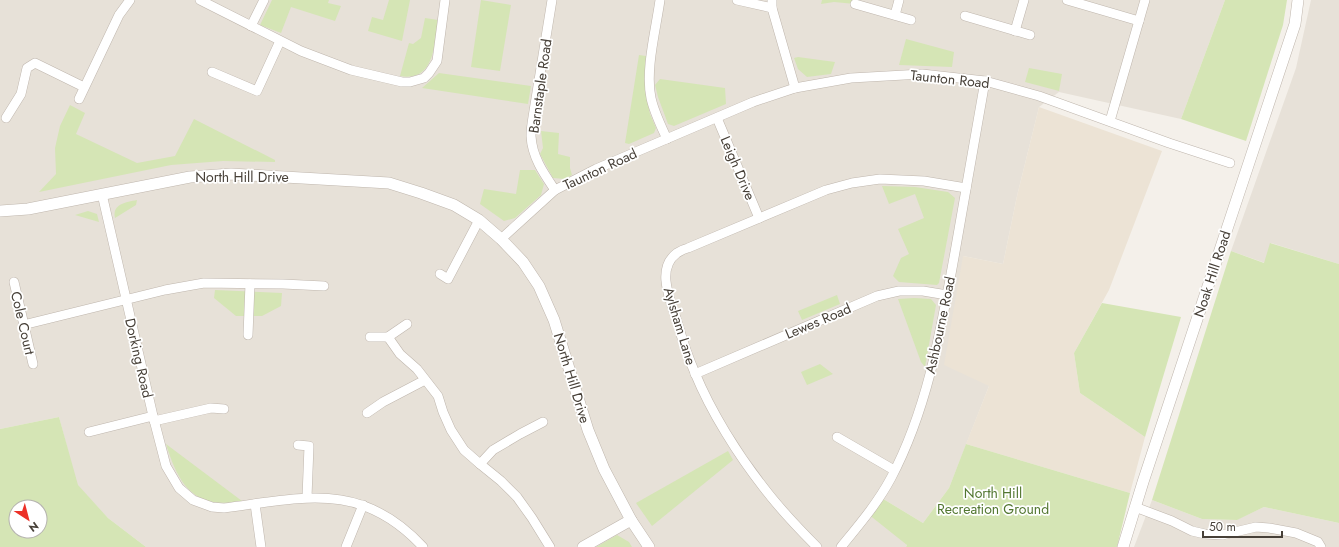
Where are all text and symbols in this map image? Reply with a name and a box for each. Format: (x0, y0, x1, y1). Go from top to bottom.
street label: Barnstaple Road (523, 37, 557, 135)
street label: Taunton Road (910, 65, 990, 93)
street label: Leigh Drive (716, 133, 760, 203)
street label: Taunton Road (560, 143, 640, 195)
street label: North Hill Drive (195, 167, 289, 187)
street label: Noak Hill Road (1189, 228, 1235, 320)
street label: Ashbourne Road (920, 275, 960, 375)
street label: Aylsham Lane (659, 285, 701, 367)
street label: Cole Court (6, 289, 40, 357)
street label: Lewes Road (782, 298, 854, 344)
street label: Dorking Road (120, 316, 158, 400)
street label: North Hill Drive (549, 330, 595, 426)
park label: North Hill Recreation Ground (937, 483, 1049, 519)
north arrow (8, 499, 48, 539)
scale bar (1203, 513, 1282, 539)
text: N (26, 518, 42, 536)
text: 50 m (1209, 518, 1236, 536)

